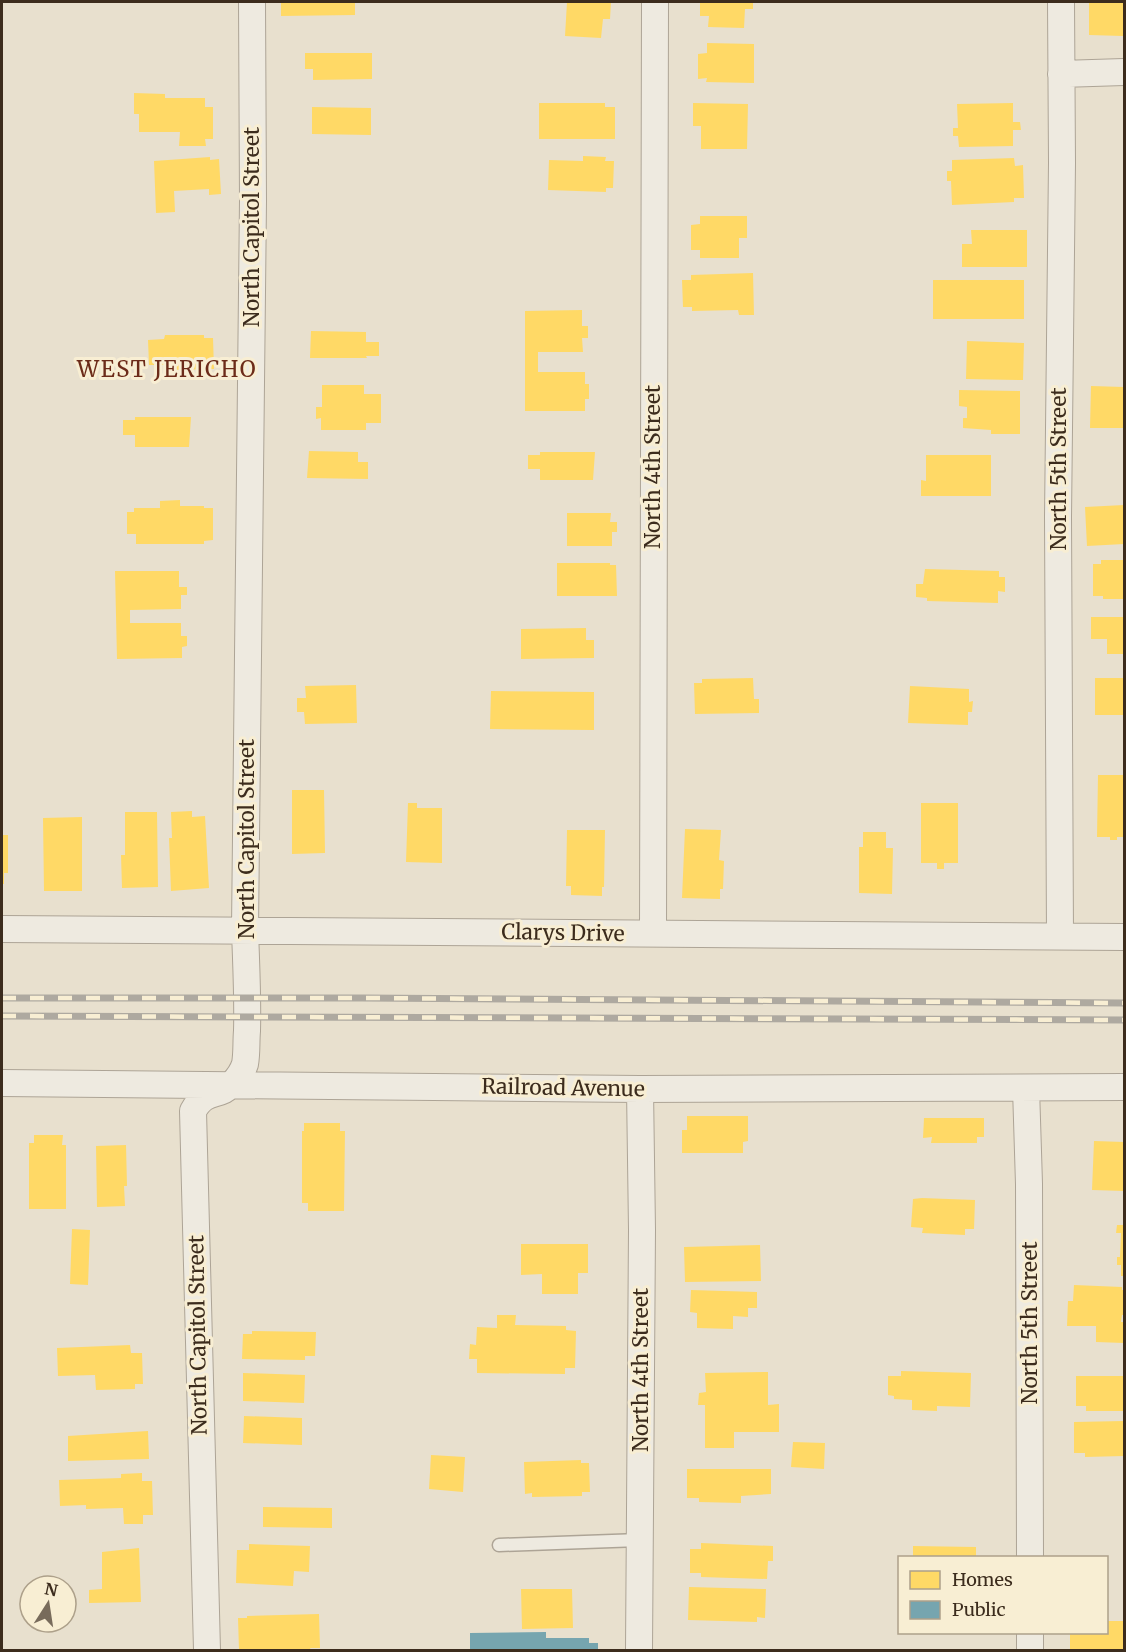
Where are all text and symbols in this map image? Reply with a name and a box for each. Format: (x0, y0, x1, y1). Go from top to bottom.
street label: North Capitol Street (238, 127, 265, 327)
district label: WEST JERICHO (76, 355, 257, 383)
street label: North 4th Street (639, 385, 666, 549)
street label: North 5th Street (1045, 387, 1072, 551)
street label: North Capitol Street (233, 739, 260, 939)
street label: Clarys Drive (501, 918, 625, 947)
street label: Railroad Avenue (481, 1073, 645, 1102)
street label: North Capitol Street (182, 1235, 213, 1435)
street label: North 5th Street (1016, 1241, 1043, 1405)
street label: North 4th Street (627, 1288, 654, 1452)
legend (898, 1556, 1108, 1634)
text: Homes (952, 1568, 1013, 1591)
north arrow (18, 1574, 78, 1634)
text: N (43, 1578, 60, 1600)
text: Public (952, 1598, 1006, 1621)

